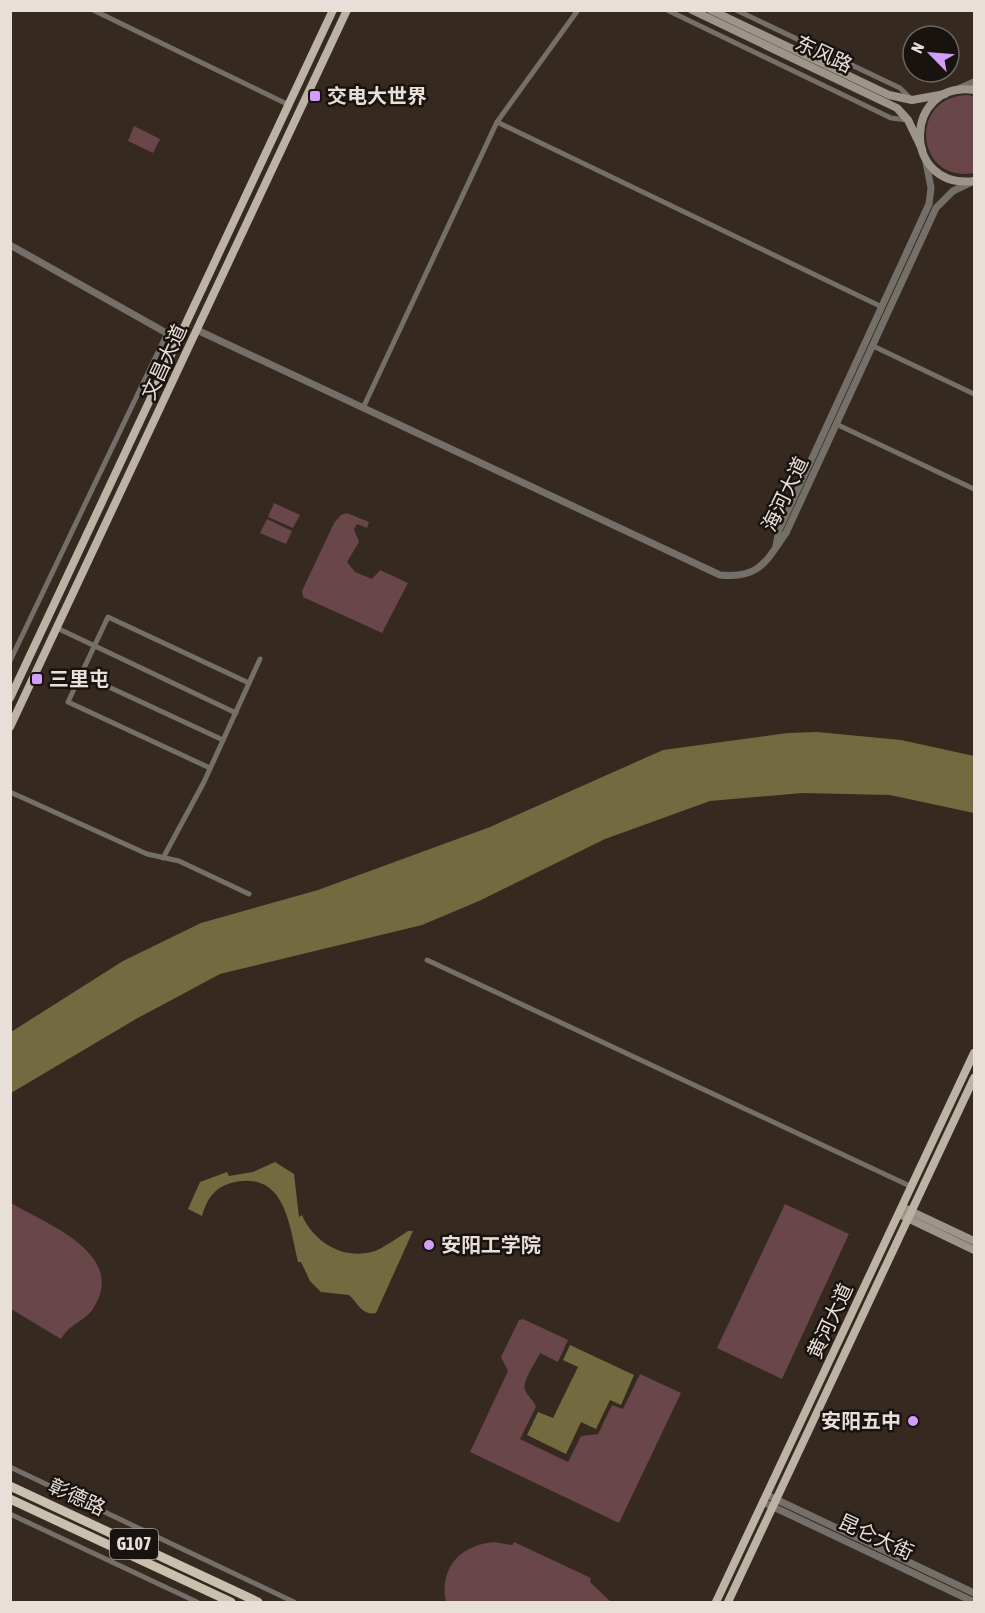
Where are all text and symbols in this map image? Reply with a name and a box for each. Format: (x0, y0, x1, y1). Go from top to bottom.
north arrow (901, 24, 961, 84)
street label: 东风路 (792, 30, 856, 77)
text: N (907, 40, 928, 56)
place label: 交电大世界 (327, 84, 427, 107)
marker: 交电大世界 (308, 89, 322, 103)
street label: 文昌大道 (136, 321, 191, 403)
street label: 海河大道 (757, 453, 812, 535)
place label: 三里屯 (49, 667, 109, 690)
marker: 三里屯 (30, 672, 44, 686)
place label: 安阳工学院 (441, 1233, 541, 1256)
marker: 安阳工学院 (422, 1238, 436, 1252)
street label: 黄河大道 (802, 1280, 857, 1362)
place label: 安阳五中 (821, 1409, 901, 1432)
marker: 安阳五中 (906, 1414, 920, 1428)
street label: 彰德路 (45, 1473, 109, 1520)
street label: 昆仑大街 (835, 1509, 917, 1564)
road number: G107 (110, 1529, 158, 1559)

